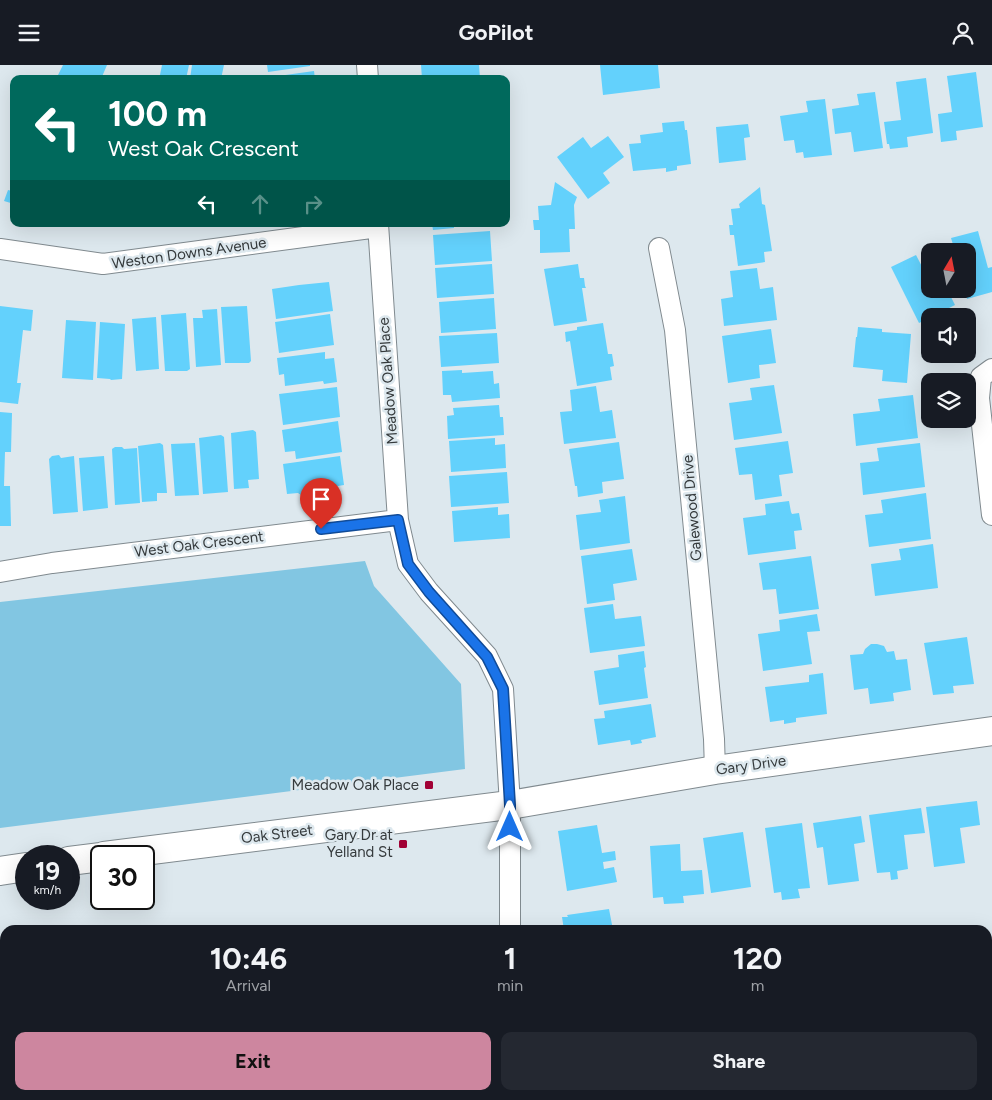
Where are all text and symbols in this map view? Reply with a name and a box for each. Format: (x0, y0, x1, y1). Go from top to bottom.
icon: menu (15, 19, 43, 47)
text: GoPilot (458, 19, 534, 46)
icon: person (949, 19, 977, 47)
text: 100 m (108, 93, 207, 135)
icon: left (25, 95, 90, 160)
text: West Oak Crescent (108, 135, 299, 162)
icon: left (193, 190, 221, 218)
icon: ahead (246, 190, 274, 218)
icon: right (299, 190, 327, 218)
street label: Weston Downs Avenue (111, 233, 267, 273)
north arrow (921, 243, 976, 297)
map controls (921, 243, 976, 428)
button: sound (921, 308, 976, 363)
street label: Meadow Oak Place (375, 317, 401, 445)
button: layers (921, 373, 976, 428)
street label: Galewood Drive (678, 454, 706, 562)
pin (300, 478, 342, 529)
icon: arrive (307, 485, 335, 513)
street label: West Oak Crescent (133, 527, 265, 561)
street label: Gary Drive (715, 751, 787, 779)
place label: Meadow Oak Place (292, 776, 419, 794)
marker: Meadow Oak Place (423, 779, 435, 791)
position arrow (483, 800, 535, 852)
street label: Oak Street (240, 821, 314, 847)
place label: Gary Dr at Yelland St (325, 826, 393, 861)
marker: Gary Dr at Yelland St (397, 838, 409, 850)
speed limit sign: 30 (90, 845, 155, 910)
text: 19 (35, 856, 60, 886)
text: km/h (34, 883, 61, 897)
text: 10:46 (210, 940, 287, 977)
text: 1 (504, 940, 516, 977)
text: 120 (733, 940, 782, 977)
text: Arrival (226, 976, 271, 995)
text: min (497, 976, 523, 995)
text: m (751, 976, 764, 995)
button: Exit (15, 1032, 491, 1090)
button: Share (501, 1032, 977, 1090)

